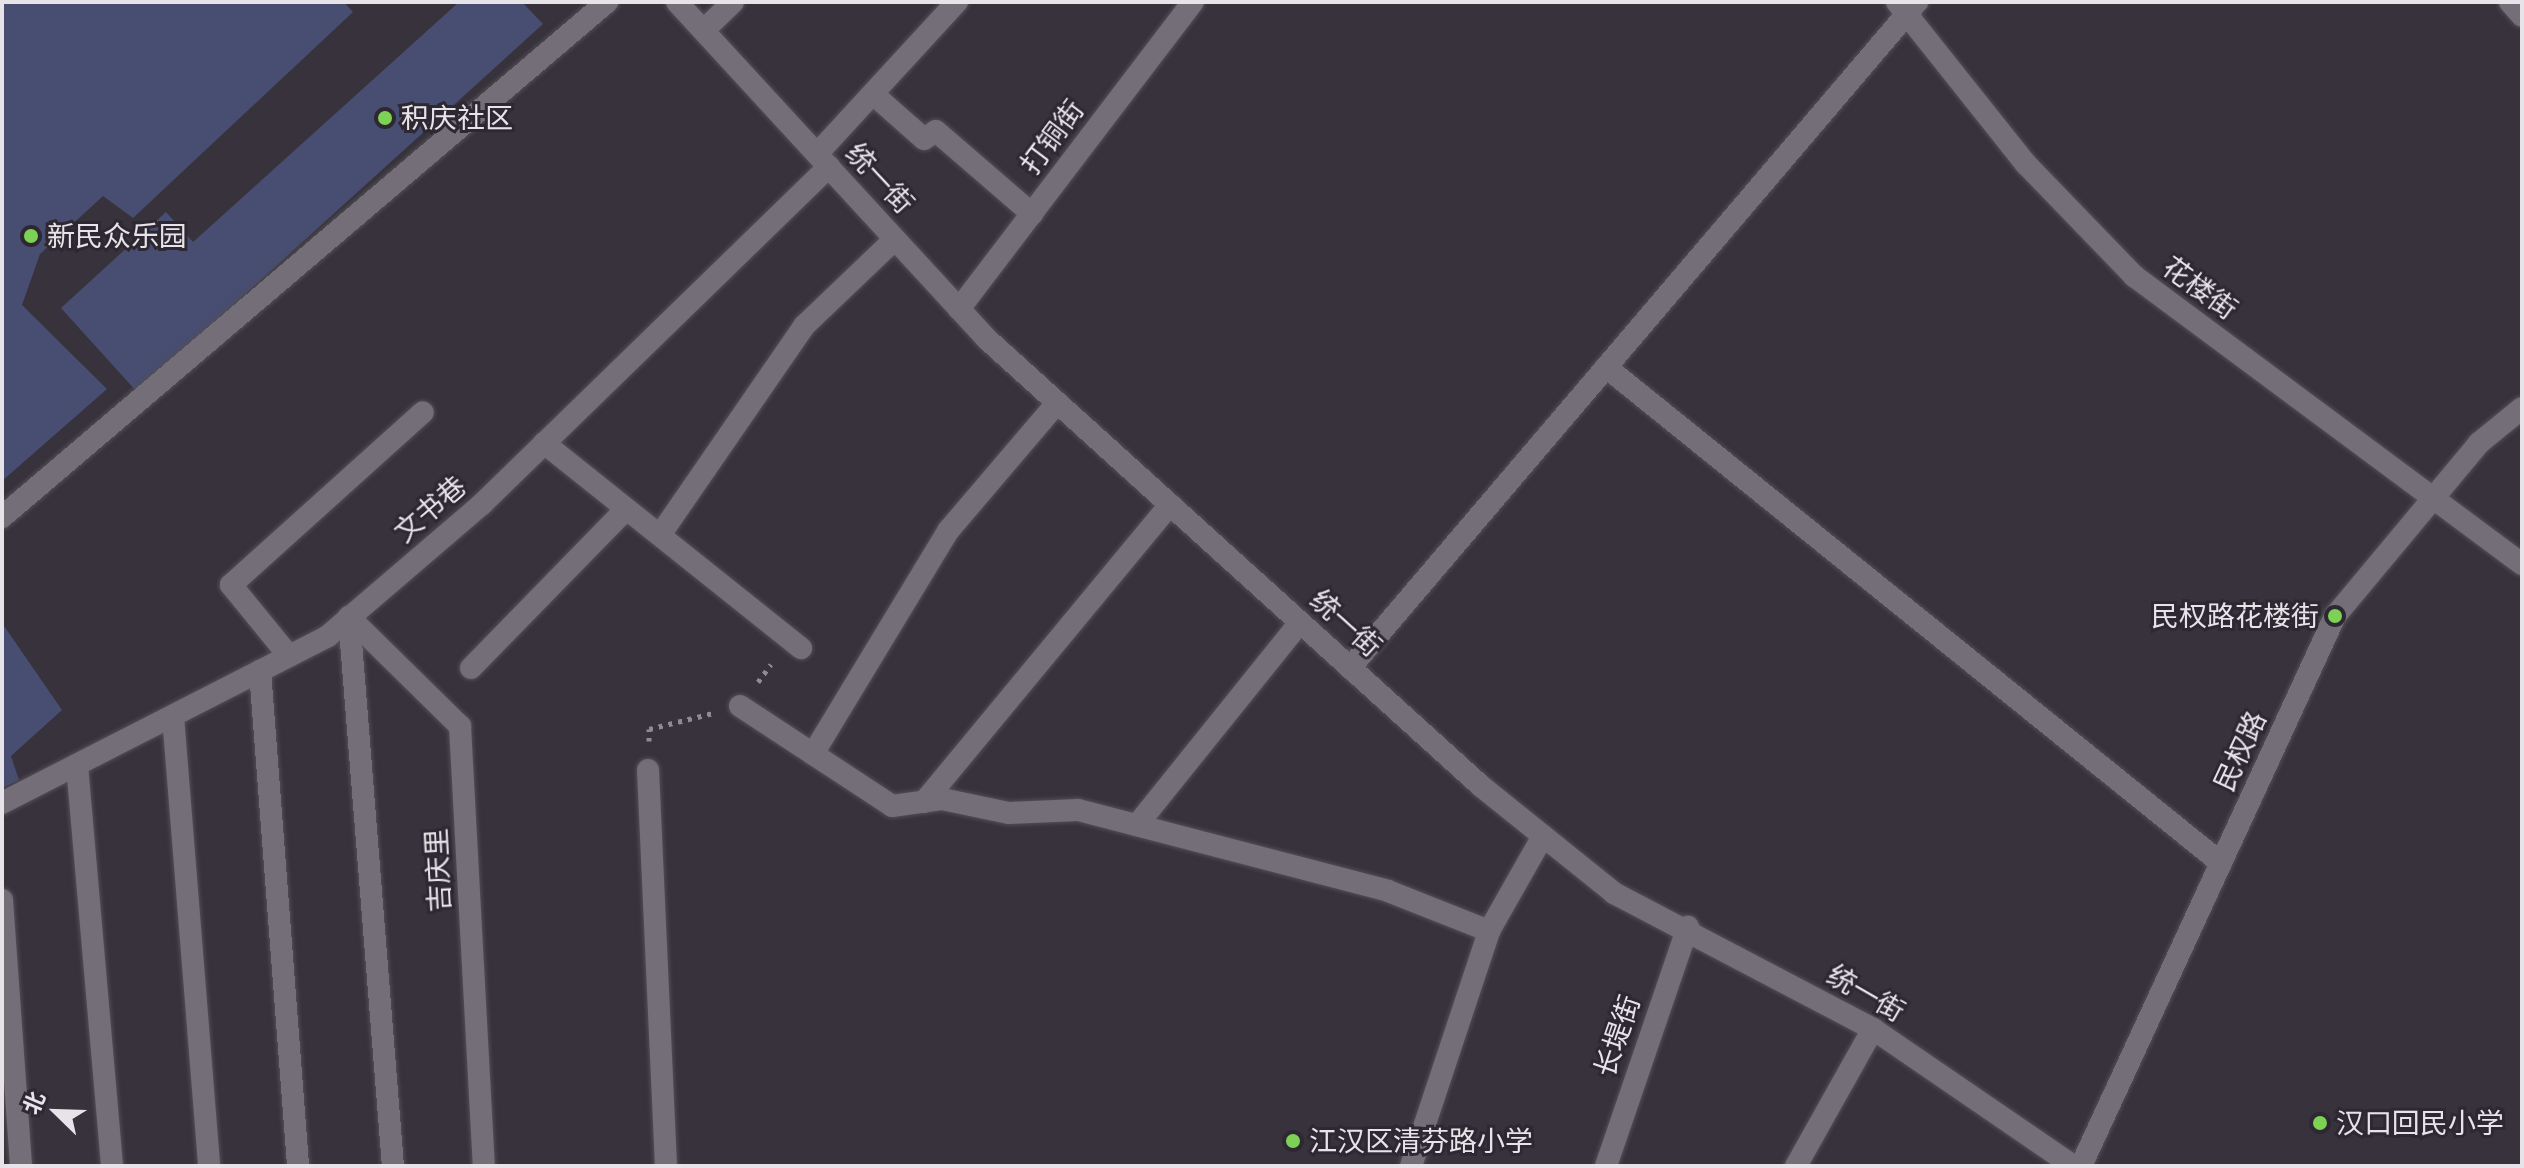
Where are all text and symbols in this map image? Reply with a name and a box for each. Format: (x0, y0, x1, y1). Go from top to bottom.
street label: 打铜街 (1013, 93, 1091, 181)
place label: 积庆社区 (401, 101, 513, 135)
marker: 积庆社区 (376, 109, 394, 127)
street label: 统一街 (839, 136, 921, 220)
place label: 新民众乐园 (47, 219, 187, 253)
marker: 新民众乐园 (22, 227, 40, 245)
street label: 花楼街 (2156, 250, 2244, 326)
street label: 文书巷 (387, 469, 473, 549)
street label: 统一街 (1304, 582, 1388, 664)
place label: 民权路花楼街 (2151, 599, 2319, 633)
marker: 民权路花楼街 (2326, 607, 2344, 625)
street label: 民权路 (2207, 706, 2273, 796)
street label: 吉庆里 (419, 827, 457, 913)
street label: 统一街 (1821, 957, 1911, 1029)
street label: 长堤街 (1587, 991, 1647, 1081)
north arrow (16, 1072, 96, 1152)
text: 北 (16, 1087, 51, 1118)
place label: 汉口回民小学 (2336, 1106, 2504, 1140)
marker: 汉口回民小学 (2311, 1114, 2329, 1132)
place label: 江汉区清芬路小学 (1309, 1124, 1533, 1158)
marker: 江汉区清芬路小学 (1284, 1132, 1302, 1150)

